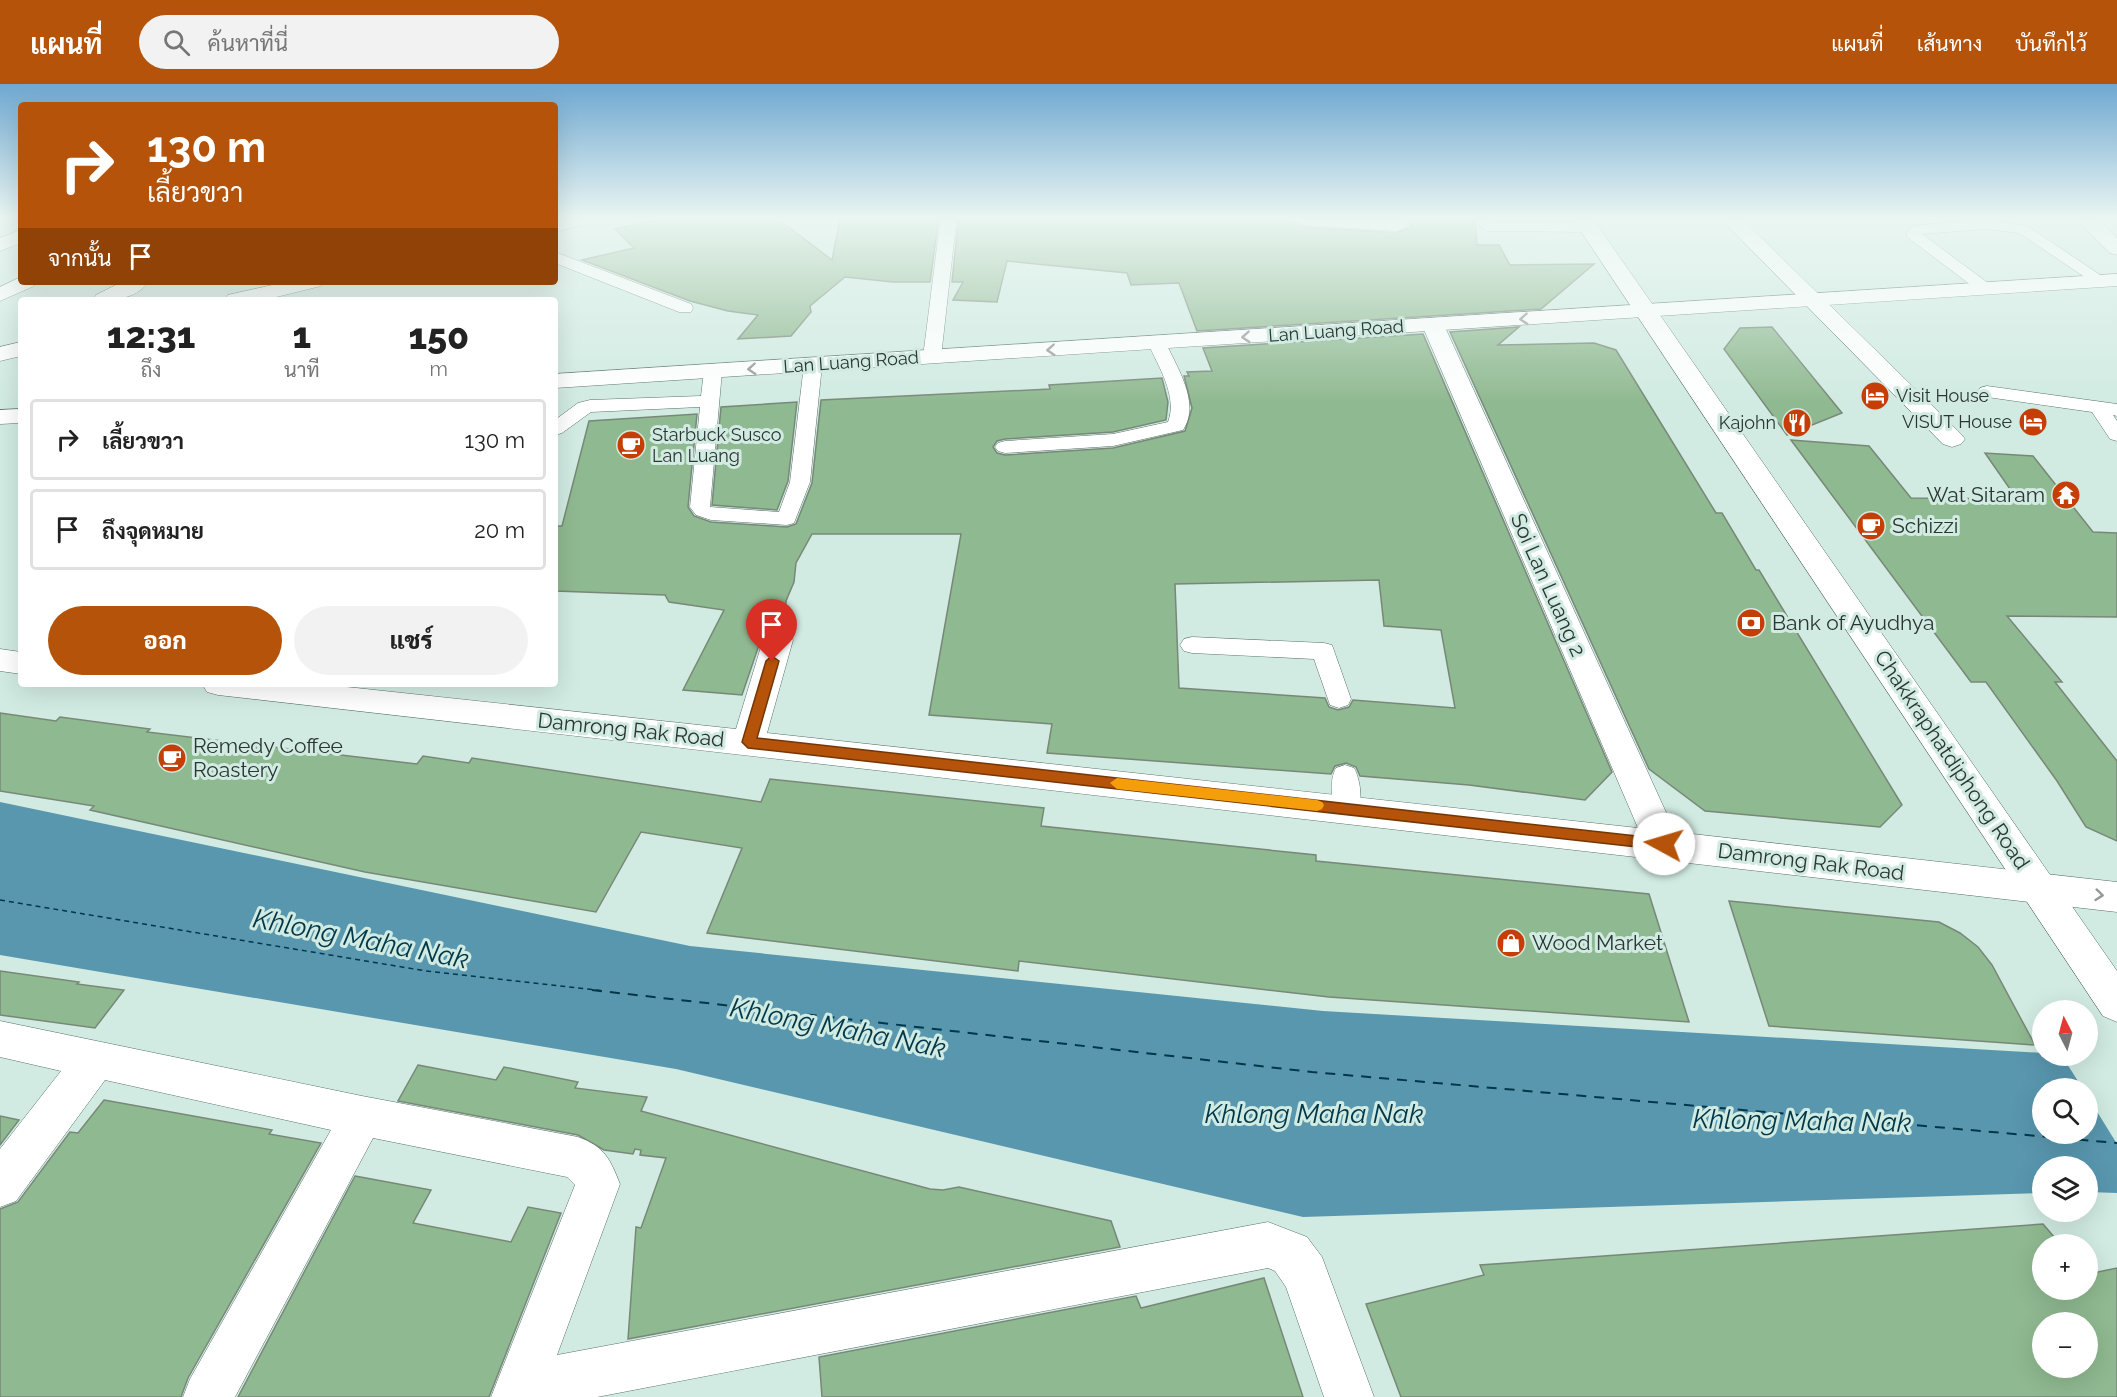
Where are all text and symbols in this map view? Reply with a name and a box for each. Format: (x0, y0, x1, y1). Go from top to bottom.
search box (139, 15, 559, 69)
icon: search (160, 26, 193, 59)
text: แผนที่ (30, 28, 103, 61)
text: ค้นหาที่นี่ (208, 30, 288, 56)
text: แผนที่ (1831, 31, 1884, 56)
text: เส้นทาง (1917, 31, 1982, 56)
text: บันทึกไว้ (2015, 31, 2087, 56)
text: 130 m (147, 123, 266, 172)
icon: right (48, 126, 126, 204)
text: เลี้ยวขวา (147, 177, 243, 208)
icon: arrive (124, 240, 157, 273)
text: จากนั้น (48, 245, 112, 271)
one-way arrow (1520, 312, 1529, 325)
text: 12:31 (107, 314, 195, 356)
text: 1 (293, 314, 311, 356)
text: 150 (408, 315, 469, 357)
street label: Lan Luang Road (1268, 315, 1404, 346)
one-way arrow (1241, 330, 1250, 343)
one-way arrow (1047, 343, 1056, 356)
street label: Lan Luang Road (783, 346, 919, 377)
text: m (430, 357, 448, 381)
text: ถึง (141, 358, 161, 382)
text: นาที (284, 358, 320, 382)
one-way arrow (747, 362, 756, 375)
hotel icon: Visit House (1859, 380, 1891, 412)
place label: Visit House (1896, 385, 1990, 406)
hotel icon: VISUT House (2017, 406, 2049, 438)
restaurant icon: Kajohn (1781, 407, 1813, 439)
place label: VISUT House (1902, 411, 2012, 432)
place label: Kajohn (1719, 412, 1776, 433)
icon: right (51, 423, 84, 456)
place label: Starbuck Susco Lan Luang (652, 424, 782, 466)
text: 130 m (465, 427, 525, 453)
text: เลี้ยวขวา (102, 428, 184, 454)
cafe icon: Starbuck Susco Lan Luang (615, 429, 647, 461)
temple icon: Wat Sitaram (2050, 479, 2082, 511)
place label: Wat Sitaram (1927, 482, 2045, 507)
street label: Soi Lan Luang 2 (1506, 509, 1591, 660)
cafe icon: Schizzi (1855, 510, 1887, 542)
icon: arrive (51, 513, 84, 546)
place label: Schizzi (1892, 513, 1958, 538)
text: 20 m (474, 517, 525, 543)
text: ถึงจุดหมาย (102, 518, 204, 544)
pin (746, 599, 797, 661)
button: ออก (48, 606, 282, 675)
button: แชร์ (294, 606, 528, 675)
bank icon: Bank of Ayudhya (1735, 607, 1767, 639)
icon: arrive (755, 608, 788, 641)
place label: Bank of Ayudhya (1772, 610, 1935, 635)
street label: Chakkraphatdiphong Road (1870, 645, 2035, 874)
street label: Damrong Rak Road (536, 707, 726, 752)
place label: Remedy Coffee Roastery (193, 733, 343, 782)
cafe icon: Remedy Coffee Roastery (156, 742, 188, 774)
position arrow (1632, 812, 1696, 876)
street label: Damrong Rak Road (1716, 838, 1906, 885)
one-way arrow (2094, 888, 2103, 901)
water label: Khlong Maha Nak (251, 902, 472, 975)
shop icon: Wood Market (1495, 927, 1527, 959)
place label: Wood Market (1532, 930, 1663, 955)
water label: Khlong Maha Nak (728, 991, 949, 1064)
north arrow (2032, 1000, 2098, 1066)
map controls (2032, 1000, 2098, 1378)
button: search (2032, 1078, 2098, 1144)
water label: Khlong Maha Nak (1205, 1098, 1423, 1129)
water label: Khlong Maha Nak (1692, 1103, 1912, 1138)
button: layers (2032, 1156, 2098, 1222)
button: + (2032, 1234, 2098, 1300)
button: − (2032, 1312, 2098, 1378)

